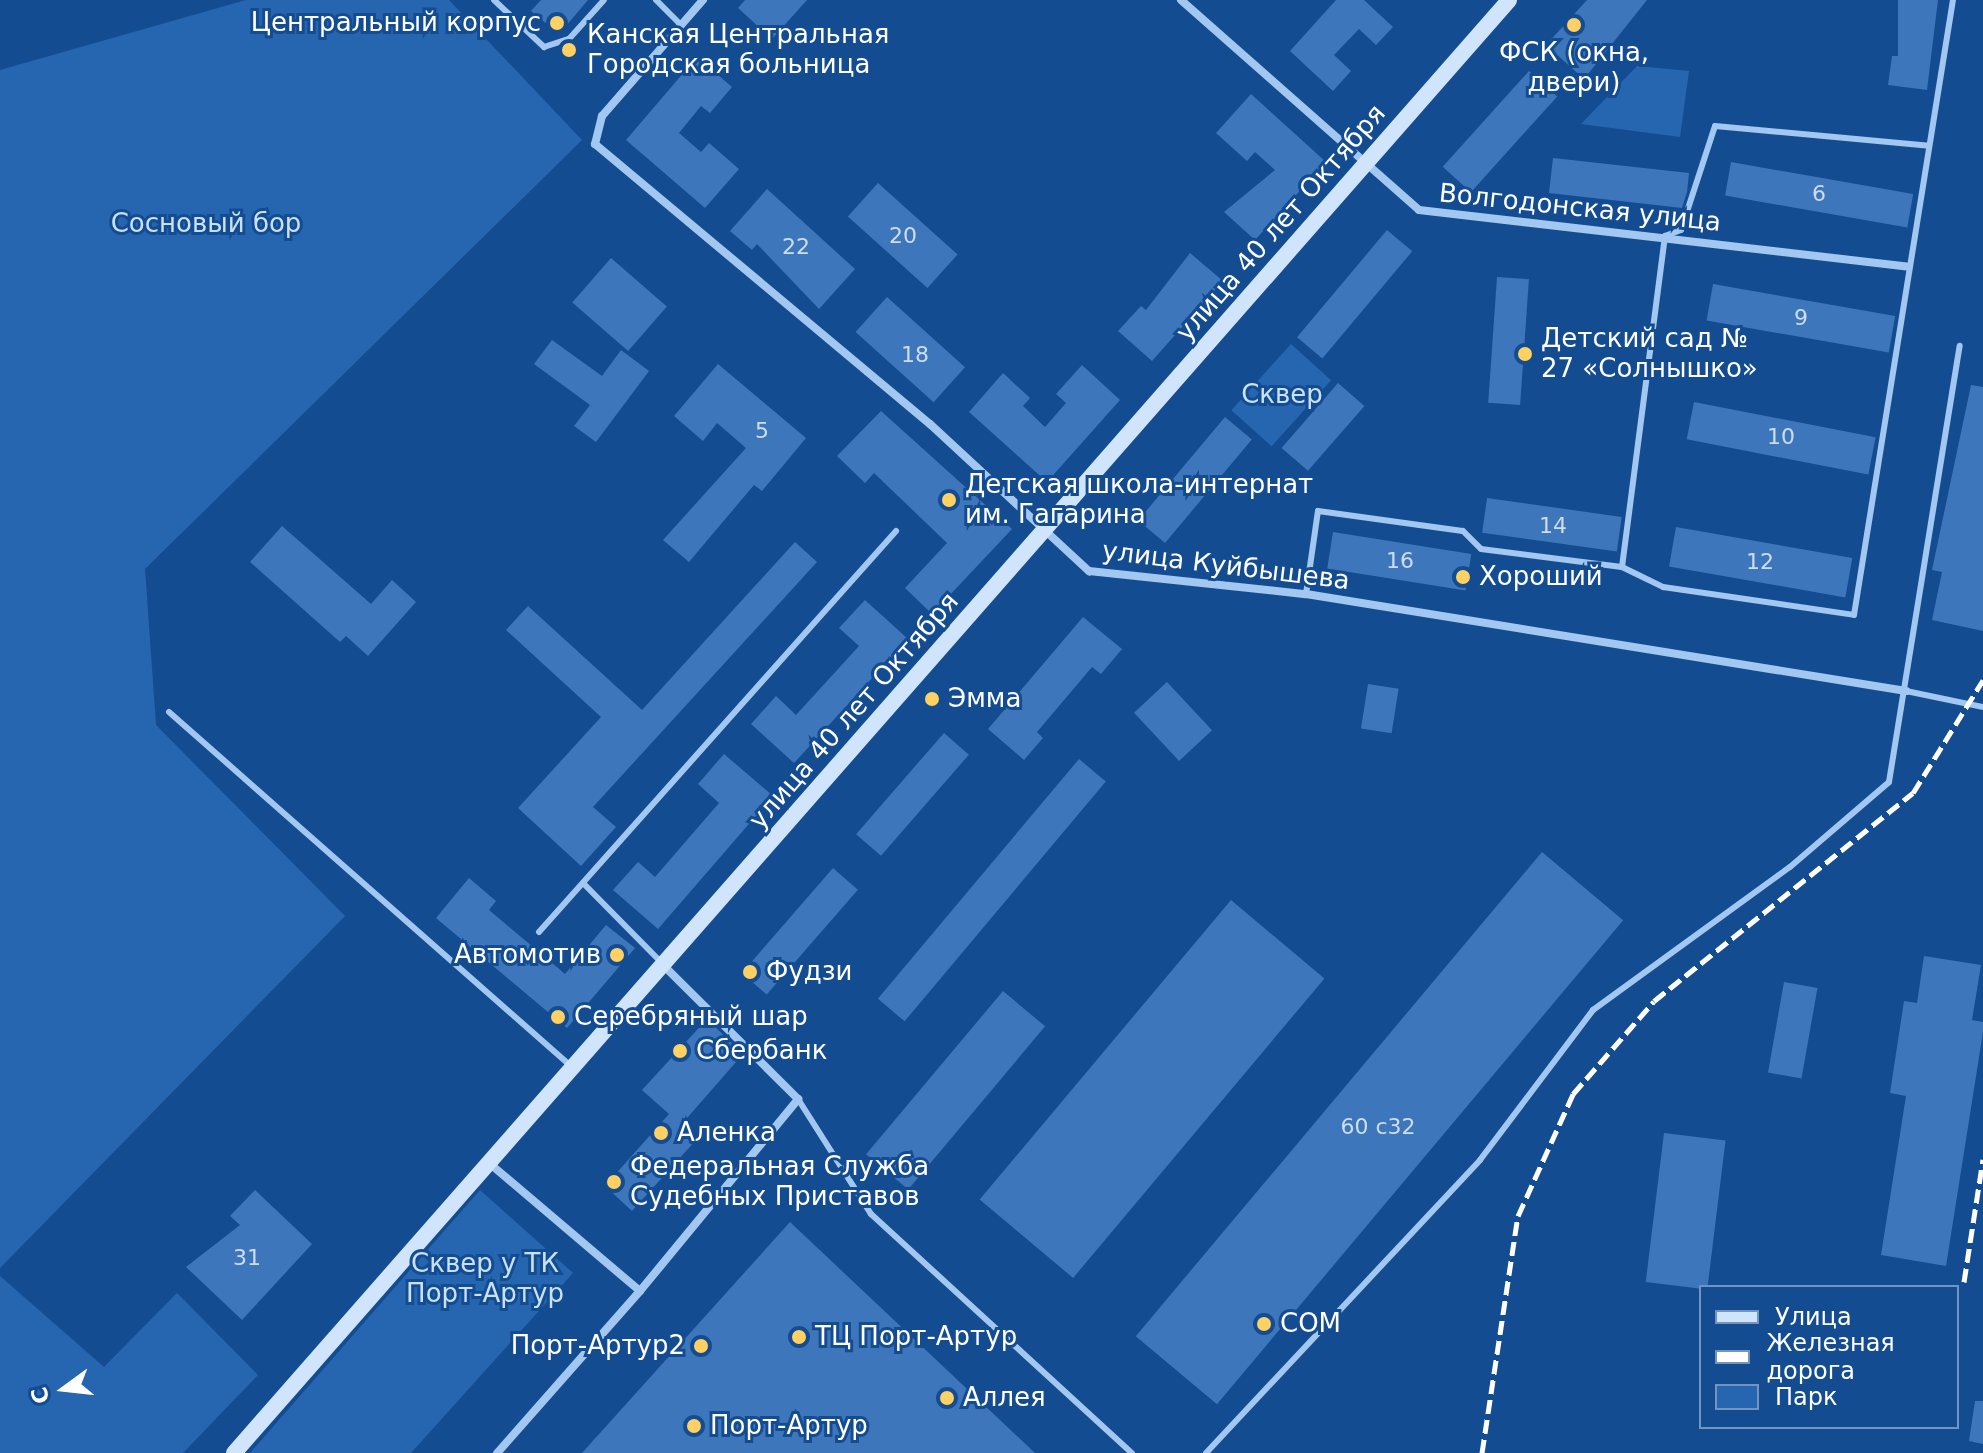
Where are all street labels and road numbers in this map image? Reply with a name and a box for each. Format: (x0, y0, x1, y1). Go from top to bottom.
street label: улица 40 лет Октября (1170, 98, 1392, 348)
street label: Волгодонская улица (1438, 178, 1722, 238)
street label: улица Куйбышева (1100, 535, 1352, 597)
street label: улица 40 лет Октября (743, 586, 965, 836)

